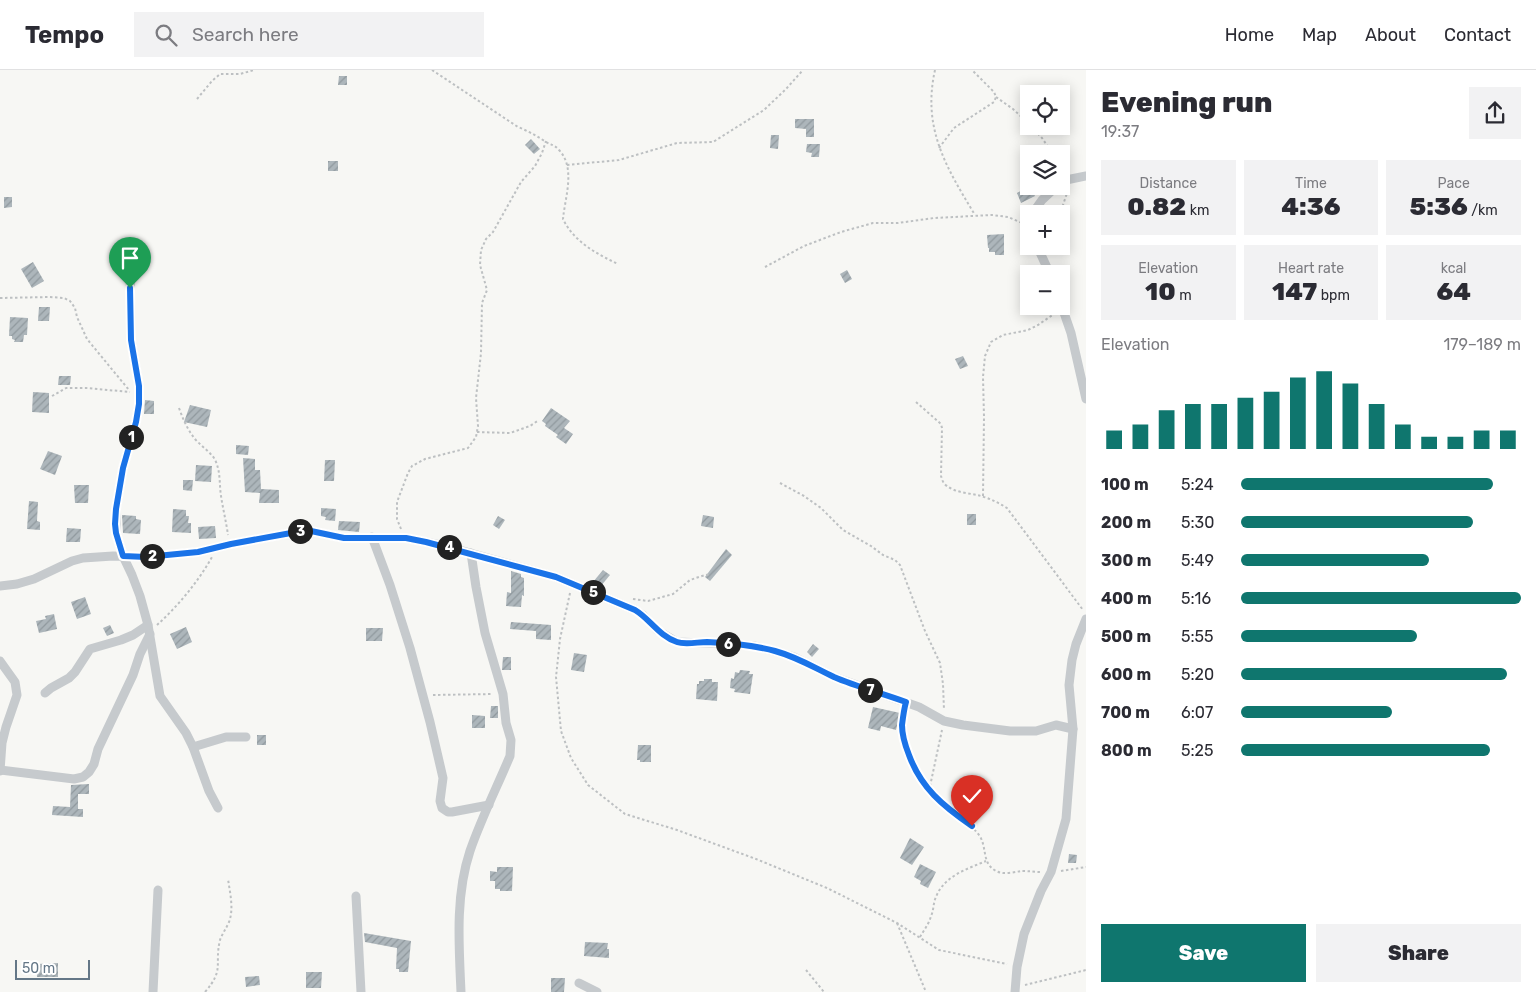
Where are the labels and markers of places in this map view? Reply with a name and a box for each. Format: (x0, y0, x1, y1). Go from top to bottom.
pin (109, 237, 151, 288)
pin: 1 (118, 424, 144, 450)
pin: 3 (288, 518, 312, 544)
pin: 4 (436, 534, 462, 560)
pin: 2 (140, 544, 164, 568)
pin: 5 (580, 580, 606, 604)
pin: 6 (716, 632, 740, 656)
pin: 7 (858, 678, 882, 702)
pin (951, 775, 993, 826)

